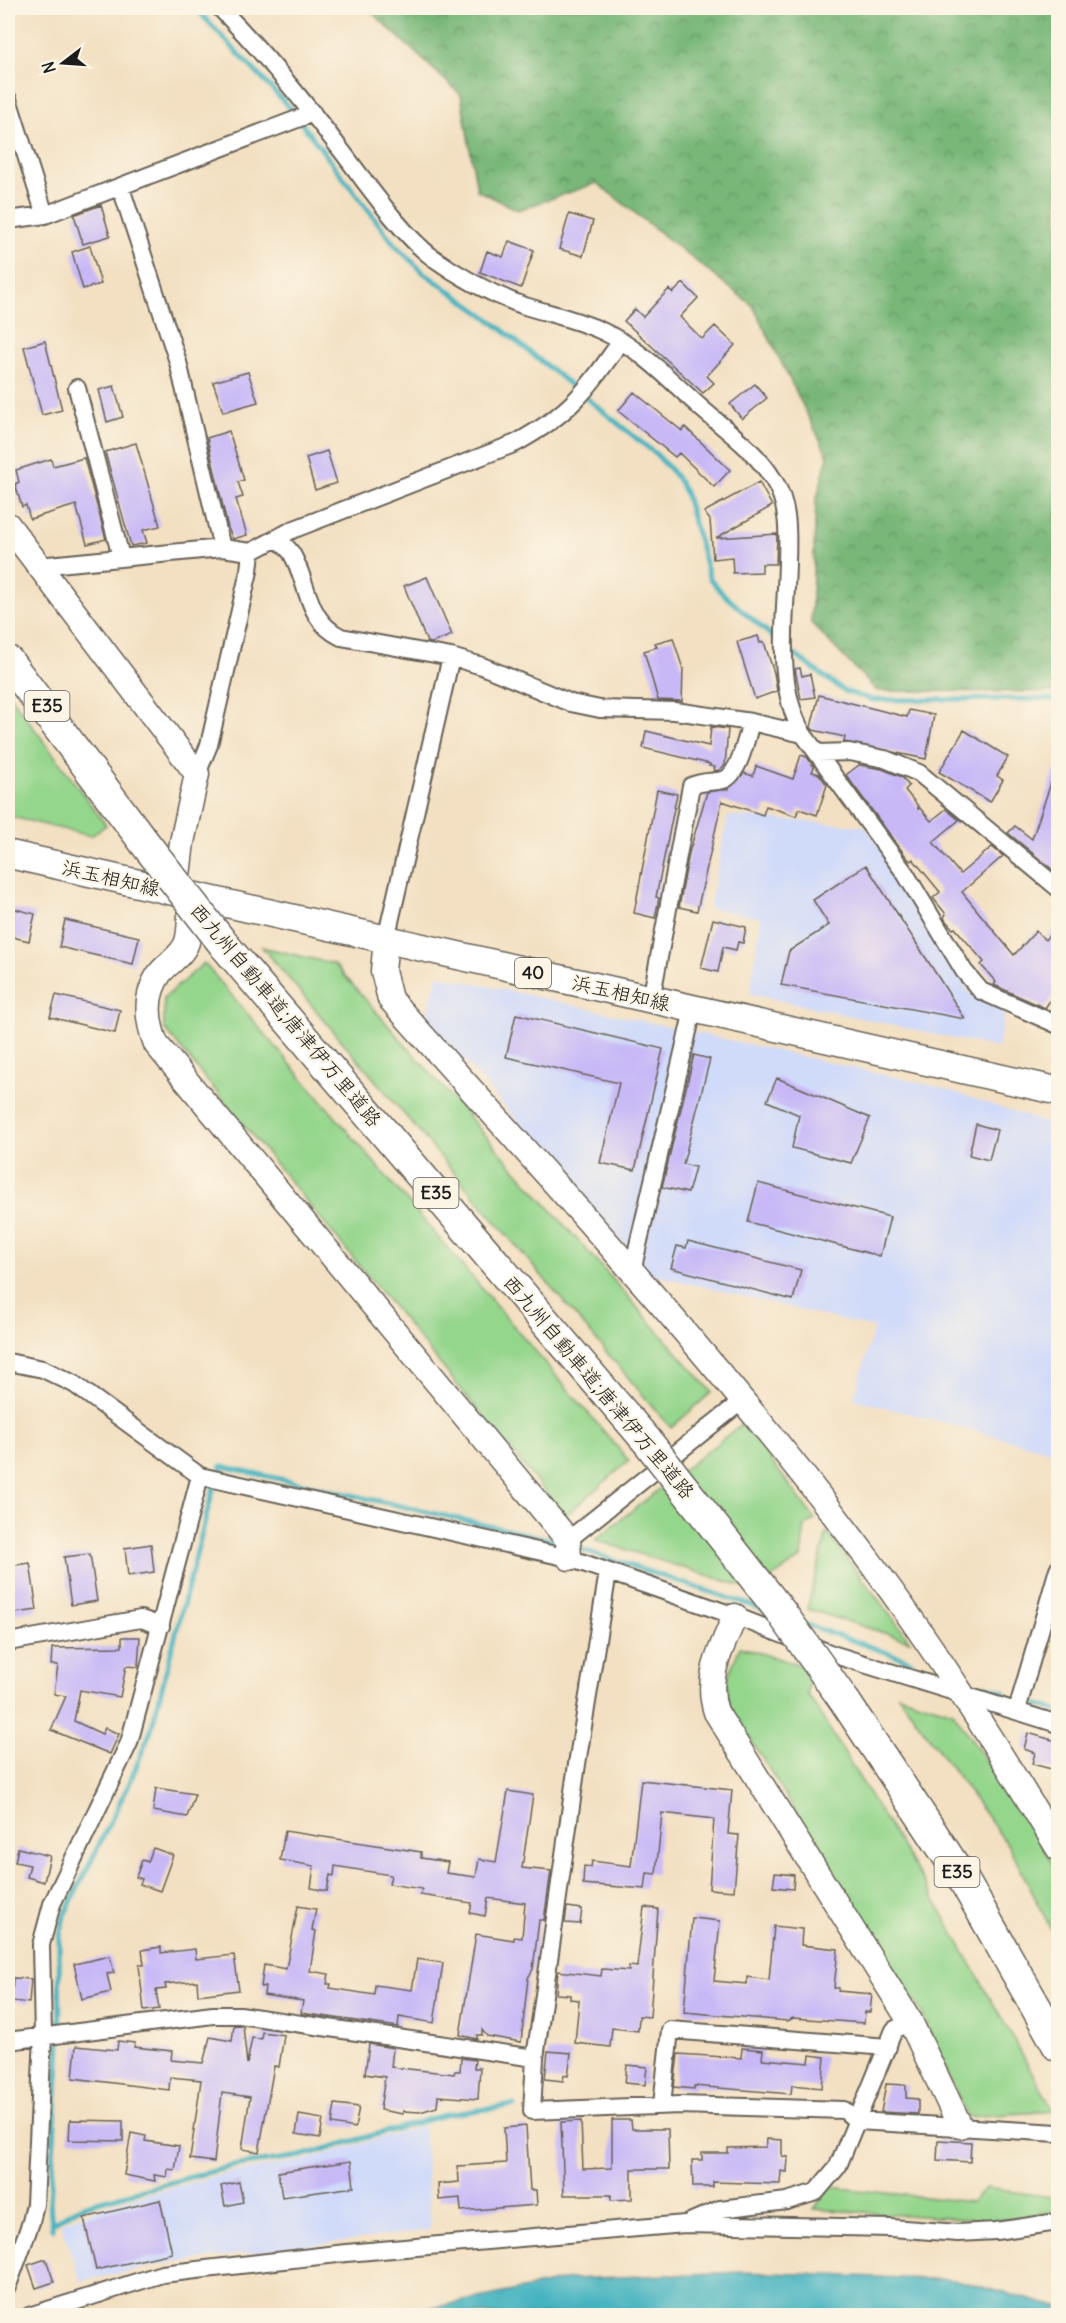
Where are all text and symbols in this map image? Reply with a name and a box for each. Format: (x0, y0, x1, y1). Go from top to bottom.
north arrow (33, 33, 93, 93)
text: N (37, 59, 60, 76)
road number: E35 (24, 691, 70, 721)
street label: 浜玉相知線 (60, 854, 163, 901)
street label: 西九州自動車道;唐津伊万里道路 (185, 898, 388, 1132)
road number: 40 (515, 958, 551, 988)
street label: 浜玉相知線 (570, 969, 673, 1016)
road number: E35 (414, 1178, 458, 1208)
street label: 西九州自動車道;唐津伊万里道路 (498, 1270, 701, 1504)
road number: E35 (934, 1857, 980, 1887)

